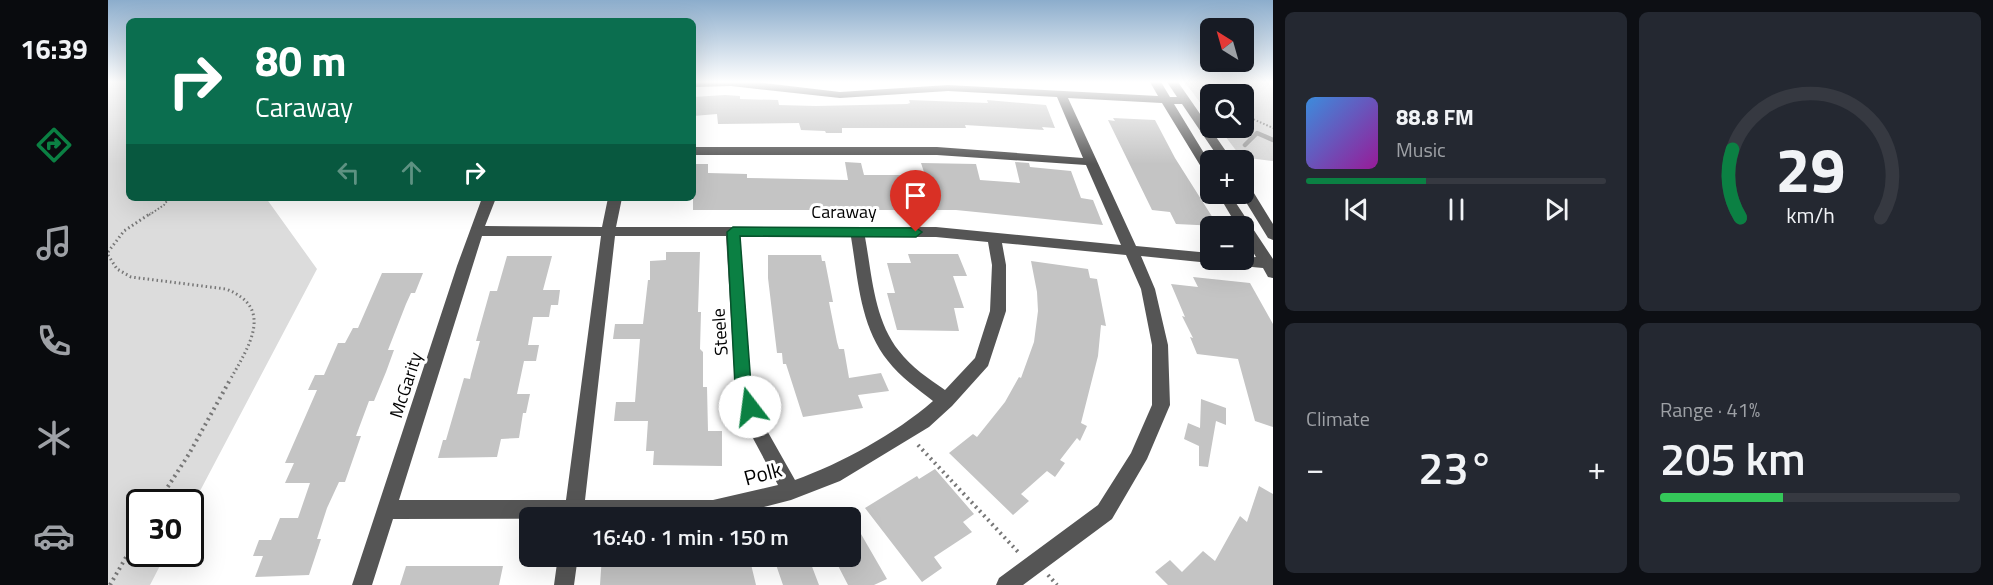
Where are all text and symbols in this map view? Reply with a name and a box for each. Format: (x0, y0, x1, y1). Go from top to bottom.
north arrow (1200, 18, 1254, 72)
map controls (1200, 18, 1254, 270)
text: 16:39 (20, 28, 88, 69)
text: 80 m (255, 28, 347, 92)
icon: right (156, 42, 234, 120)
button: search (1200, 84, 1254, 138)
text: Caraway (255, 86, 353, 127)
text: 88.8 FM (1396, 100, 1474, 134)
text: 29 (1775, 122, 1845, 217)
icon: directions (33, 124, 75, 166)
text: Music (1396, 134, 1446, 165)
button: + (1200, 150, 1254, 204)
icon: left (332, 156, 365, 189)
icon: ahead (395, 156, 428, 189)
icon: right (458, 156, 491, 189)
pin (890, 170, 941, 232)
icon: arrive (899, 179, 932, 212)
icon: previous (1340, 193, 1373, 226)
icon: pause (1440, 193, 1473, 226)
icon: next (1540, 193, 1573, 226)
street label: Caraway (811, 198, 877, 225)
text: km/h (1786, 200, 1834, 232)
button: − (1200, 216, 1254, 270)
icon: music (33, 222, 75, 264)
street label: Steele (704, 307, 735, 357)
icon: phone (33, 320, 75, 362)
street label: McGarity (382, 348, 429, 421)
position arrow (718, 375, 782, 439)
text: Range · 41% (1660, 394, 1760, 425)
text: Climate (1306, 403, 1370, 434)
icon: climate (33, 417, 75, 459)
text: 205 km (1660, 424, 1806, 492)
text: 23° (1418, 433, 1494, 501)
text: − (1306, 443, 1324, 493)
text: + (1588, 443, 1606, 493)
street label: Polk (740, 453, 785, 493)
speed limit sign: 30 (126, 489, 204, 567)
icon: car (33, 515, 75, 557)
text: 16:40 · 1 min · 150 m (591, 520, 789, 554)

